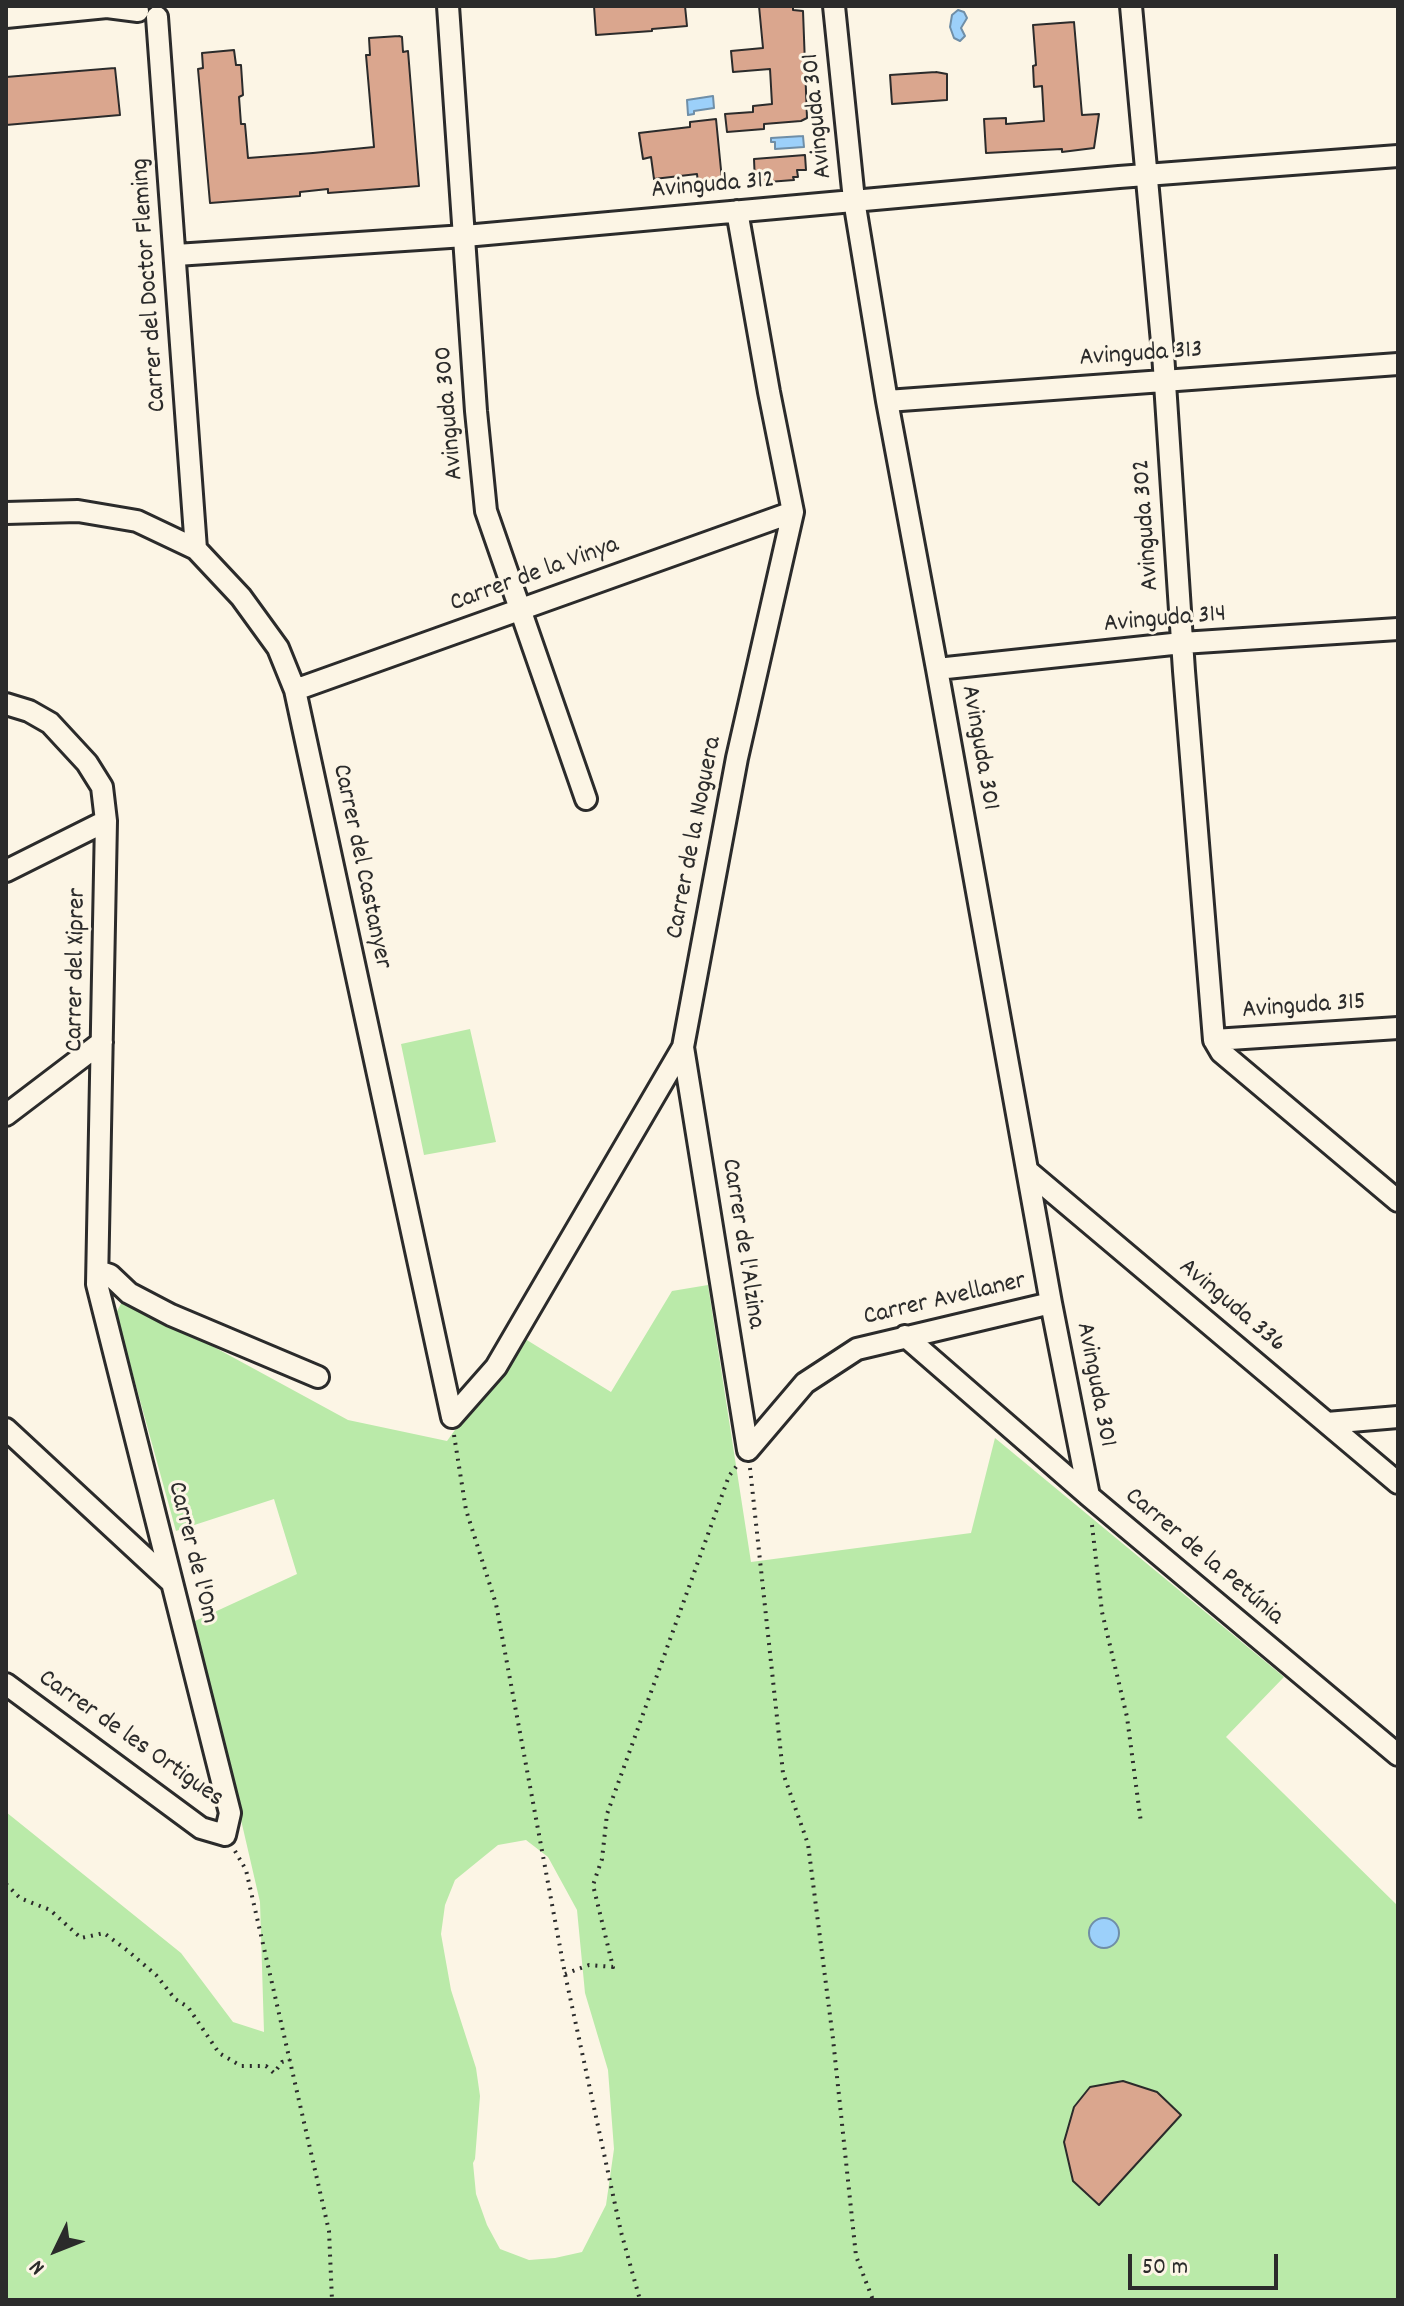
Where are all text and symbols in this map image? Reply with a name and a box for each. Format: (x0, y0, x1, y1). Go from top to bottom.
street label: Avinguda 301 (797, 52, 841, 180)
street label: Carrer del Doctor Fleming (127, 157, 175, 413)
street label: Avinguda 312 (650, 166, 776, 208)
street label: Avinguda 313 (1078, 336, 1204, 376)
street label: Avinguda 300 (430, 345, 472, 481)
street label: Avinguda 302 (1128, 458, 1168, 592)
street label: Carrer de la Vinya (446, 531, 624, 621)
street label: Avinguda 314 (1102, 600, 1228, 642)
street label: Avinguda 301 (952, 683, 1004, 813)
street label: Carrer de la Noguera (661, 734, 731, 942)
street label: Carrer del Castanyer (323, 762, 397, 972)
street label: Carrer del Xiprer (61, 888, 95, 1052)
street label: Avinguda 315 (1241, 988, 1367, 1028)
street label: Carrer de l'Alzina (712, 1157, 770, 1331)
street label: Avinguda 336 (1171, 1253, 1291, 1361)
street label: Carrer Avellaner (861, 1267, 1029, 1335)
street label: Avinguda 301 (1067, 1320, 1121, 1450)
street label: Carrer de l'Om (158, 1479, 224, 1627)
street label: Carrer de la Petúnia (1117, 1482, 1289, 1634)
street label: Carrer de les Ortigues (31, 1664, 229, 1816)
north arrow (16, 2210, 96, 2290)
scale bar (1132, 2238, 1282, 2288)
text: 50 m (1142, 2251, 1188, 2285)
text: N (23, 2252, 53, 2281)

